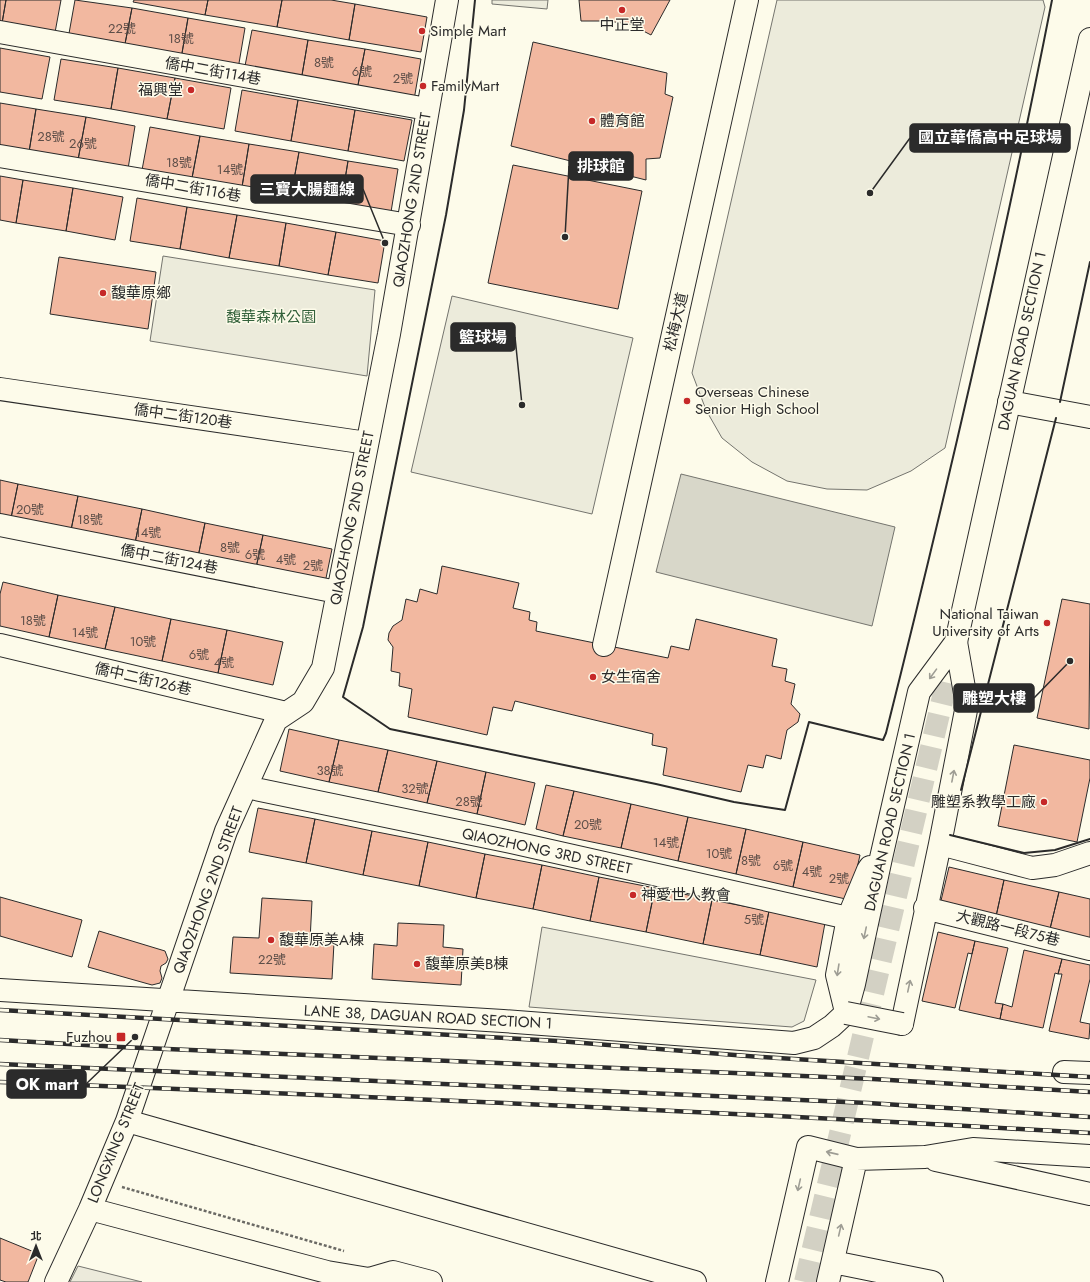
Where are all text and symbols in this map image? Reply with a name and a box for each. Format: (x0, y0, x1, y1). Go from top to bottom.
marker: 中正堂 (617, 5, 627, 15)
place label: 中正堂 (599, 14, 645, 36)
house number: 22號 (108, 19, 136, 38)
place label: Simple Mart (430, 20, 507, 42)
marker: Simple Mart (417, 26, 427, 36)
house number: 18號 (168, 29, 194, 48)
street label: 僑中二街114巷 (163, 52, 263, 90)
house number: 8號 (314, 53, 334, 72)
house number: 6號 (352, 62, 372, 81)
house number: 2號 (393, 69, 413, 88)
place label: FamilyMart (431, 75, 499, 97)
place label: 福興堂 (138, 79, 183, 101)
marker: FamilyMart (418, 81, 428, 91)
marker: 福興堂 (186, 85, 196, 95)
place label: 體育館 (600, 110, 645, 132)
street label: QIAOZHONG 2ND STREET (387, 111, 437, 289)
marker: 體育館 (587, 116, 597, 126)
callout: 國立華僑高中足球場 (910, 124, 1070, 152)
text: 國立華僑高中足球場 (918, 126, 1062, 149)
house number: 28號 (37, 127, 65, 146)
house number: 26號 (69, 134, 97, 153)
callout: 排球館 (569, 152, 633, 180)
house number: 18號 (166, 153, 192, 172)
text: 排球館 (577, 155, 625, 178)
house number: 14號 (217, 160, 243, 179)
street label: 僑中二街116巷 (143, 169, 243, 207)
callout: 三寶大腸麵線 (251, 175, 363, 203)
text: 三寶大腸麵線 (259, 178, 355, 201)
street label: DAGUAN ROAD SECTION 1 (992, 250, 1052, 432)
place label: 馥華原鄉 (111, 282, 171, 304)
marker: 馥華原鄉 (98, 288, 108, 298)
street label: 松梅大道 (659, 290, 693, 354)
park label: 馥華森林公園 (226, 306, 316, 328)
callout: 籃球場 (451, 323, 515, 351)
text: 籃球場 (459, 326, 507, 349)
place label: Overseas Chinese Senior High School (695, 381, 819, 420)
marker: Overseas Chinese Senior High School (682, 396, 692, 406)
street label: 僑中二街120巷 (132, 398, 234, 434)
street label: QIAOZHONG 2ND STREET (324, 429, 380, 607)
house number: 20號 (16, 500, 44, 519)
house number: 18號 (77, 510, 103, 529)
house number: 14號 (135, 523, 161, 542)
house number: 8號 (220, 538, 240, 557)
street label: 僑中二街124巷 (118, 539, 220, 579)
house number: 6號 (245, 545, 265, 564)
house number: 4號 (276, 550, 296, 569)
house number: 2號 (303, 556, 323, 575)
place label: National Taiwan University of Arts (932, 603, 1039, 642)
house number: 18號 (20, 611, 46, 630)
marker: National Taiwan University of Arts (1042, 618, 1052, 628)
house number: 14號 (72, 623, 98, 642)
house number: 10號 (130, 632, 156, 651)
house number: 6號 (189, 645, 209, 664)
house number: 4號 (214, 653, 234, 672)
street label: 僑中二街126巷 (92, 657, 194, 701)
place label: 女生宿舍 (601, 666, 661, 688)
one-way arrow (929, 668, 937, 679)
marker: 女生宿舍 (588, 672, 598, 682)
callout: 雕塑大樓 (954, 684, 1034, 712)
text: 雕塑大樓 (962, 687, 1026, 710)
street label: DAGUAN ROAD SECTION 1 (859, 731, 921, 913)
house number: 38號 (316, 761, 344, 780)
one-way arrow (949, 770, 957, 783)
house number: 32號 (401, 779, 429, 798)
place label: 雕塑系教學工廠 (931, 791, 1036, 813)
house number: 28號 (455, 792, 483, 811)
marker: 雕塑系教學工廠 (1039, 797, 1049, 807)
street label: QIAOZHONG 2ND STREET (167, 803, 249, 977)
house number: 20號 (574, 815, 602, 834)
street label: QIAOZHONG 3RD STREET (460, 822, 634, 880)
house number: 14號 (653, 833, 679, 852)
house number: 10號 (706, 844, 732, 863)
house number: 8號 (741, 851, 761, 870)
house number: 6號 (773, 856, 793, 875)
house number: 4號 (802, 862, 822, 881)
house number: 2號 (829, 869, 849, 888)
place label: 神愛世人教會 (641, 884, 731, 906)
marker: 神愛世人教會 (628, 890, 638, 900)
street label: 大觀路一段75巷 (954, 904, 1062, 952)
house number: 5號 (744, 910, 764, 929)
one-way arrow (861, 926, 869, 939)
place label: 馥華原美A棟 (279, 929, 364, 951)
marker: 馥華原美A棟 (266, 935, 276, 945)
house number: 22號 (258, 950, 286, 969)
place label: 馥華原美B棟 (425, 953, 508, 975)
marker: 馥華原美B棟 (412, 959, 422, 969)
one-way arrow (834, 963, 842, 976)
one-way arrow (906, 980, 914, 993)
street label: LANE 38, DAGUAN ROAD SECTION 1 (303, 999, 553, 1035)
one-way arrow (867, 1015, 880, 1023)
place label: Fuzhou (66, 1026, 112, 1048)
marker: Fuzhou (115, 1031, 127, 1043)
callout: OK mart (7, 1070, 86, 1098)
text: OK mart (16, 1073, 79, 1096)
street label: LONGXING STREET (82, 1080, 150, 1206)
one-way arrow (826, 1148, 839, 1156)
one-way arrow (795, 1178, 803, 1191)
one-way arrow (837, 1224, 844, 1237)
north arrow (16, 1226, 56, 1266)
text: 北 (31, 1228, 42, 1244)

